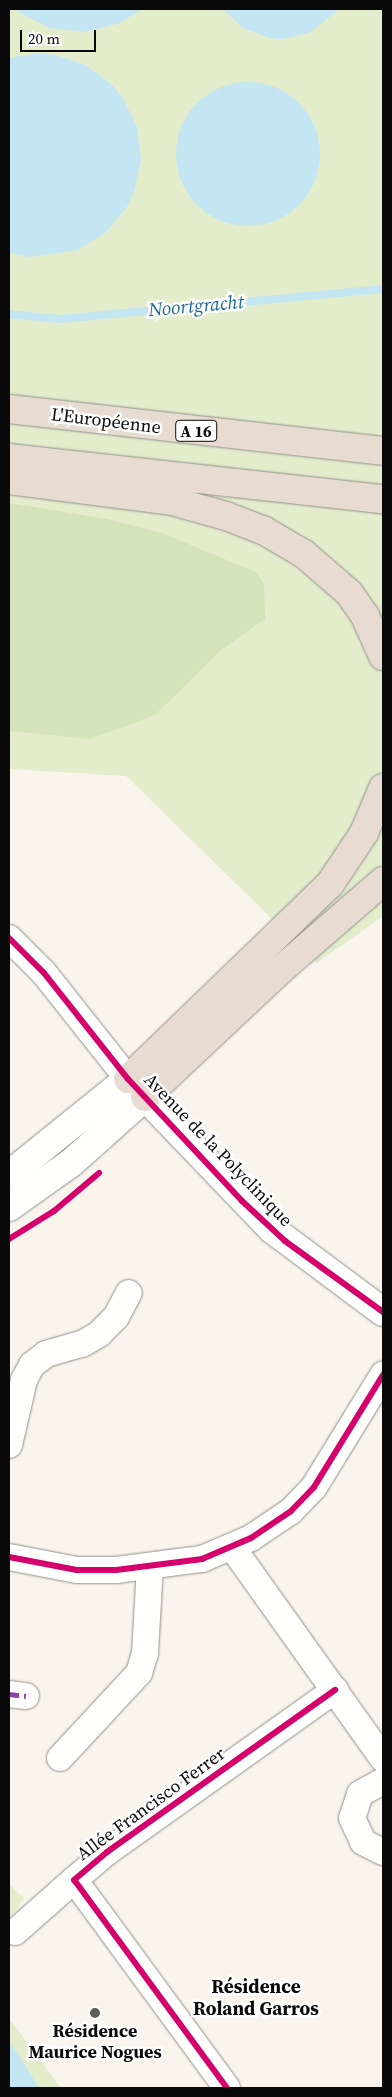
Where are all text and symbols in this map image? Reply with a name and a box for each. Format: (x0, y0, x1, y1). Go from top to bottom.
scale bar (22, 20, 99, 52)
text: 20 m (28, 28, 60, 49)
water label: Noortgracht (147, 290, 245, 322)
street label: L'Européenne (50, 404, 162, 438)
road number: A 16 (175, 418, 217, 444)
street label: Avenue de la Polyclinique (139, 1069, 297, 1231)
street label: Allée Francisco Ferrer (73, 1743, 229, 1865)
district label: Résidence Roland Garros (193, 1976, 319, 2020)
marker: Résidence Maurice Nogues (89, 2007, 101, 2019)
place label: Résidence Maurice Nogues (28, 2021, 162, 2064)

